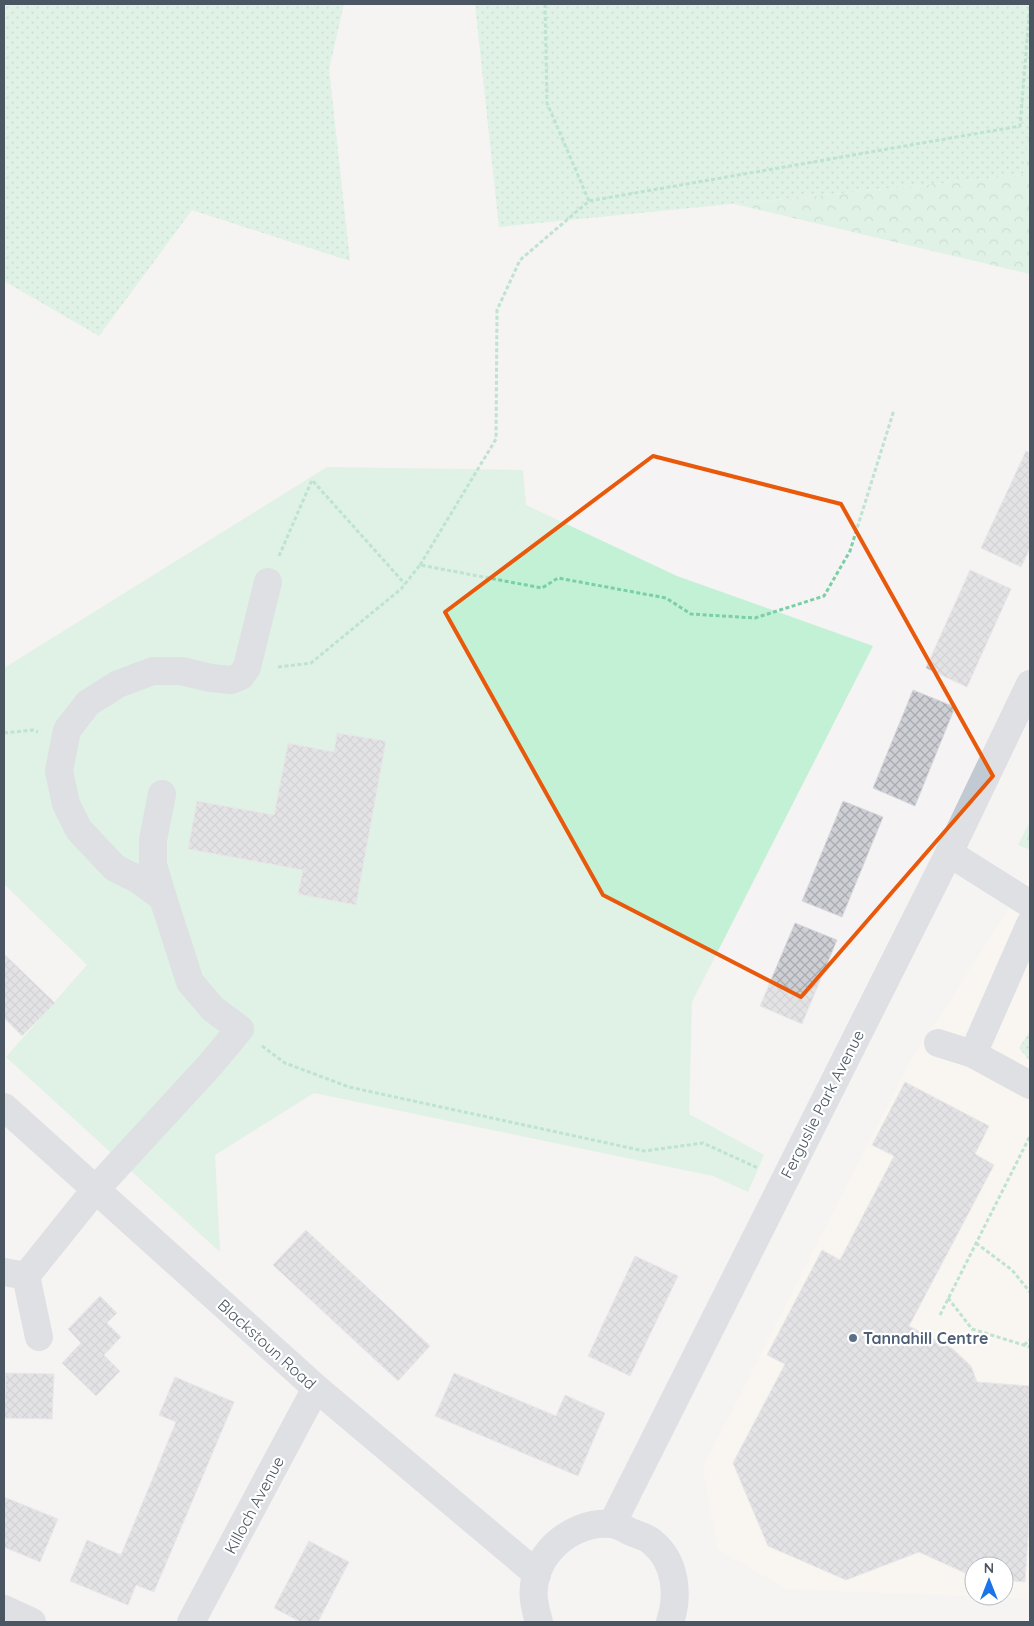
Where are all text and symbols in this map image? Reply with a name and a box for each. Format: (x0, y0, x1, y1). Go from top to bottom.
street label: Ferguslie Park Avenue (776, 1027, 868, 1181)
street label: Blackstoun Road (214, 1295, 320, 1393)
place label: Tannahill Centre (863, 1328, 988, 1348)
marker: Tannahill Centre (847, 1332, 859, 1344)
street label: Killoch Avenue (220, 1453, 288, 1557)
north arrow (964, 1556, 1014, 1606)
text: N (984, 1559, 994, 1577)

